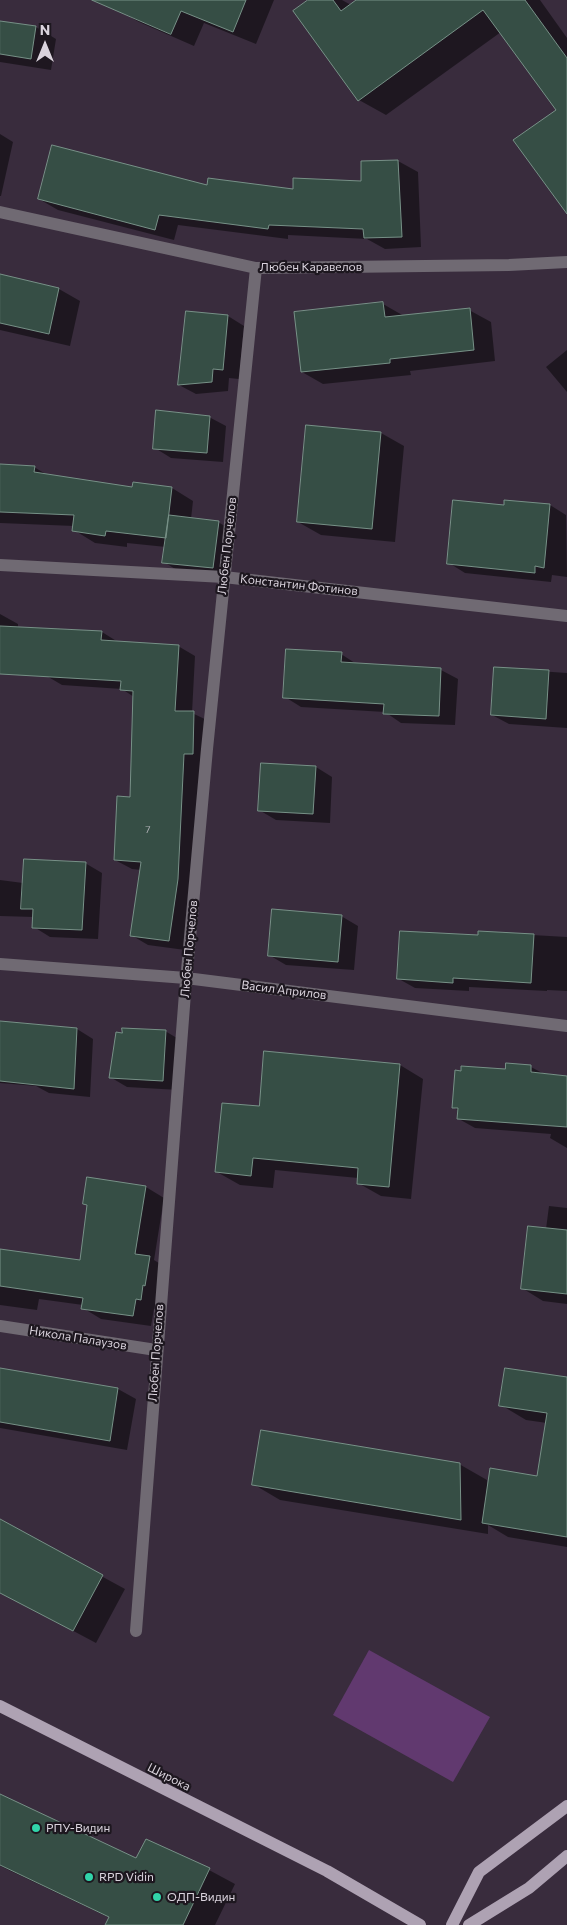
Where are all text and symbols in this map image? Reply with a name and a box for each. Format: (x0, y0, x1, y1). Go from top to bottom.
north arrow (20, 20, 70, 70)
text: N (40, 21, 50, 38)
street label: Любен Каравелов (260, 260, 362, 274)
street label: Любен Порчелов (215, 497, 239, 595)
street label: Константин Фотинов (239, 572, 359, 598)
house number: 7 (145, 824, 151, 836)
street label: Любен Порчелов (178, 900, 200, 998)
street label: Васил Априлов (241, 978, 327, 1002)
street label: Любен Порчелов (145, 1304, 167, 1402)
street label: Никола Палаузов (28, 1323, 128, 1353)
street label: Широка (145, 1760, 193, 1794)
place label: РПУ-Видин (46, 1821, 110, 1835)
marker: РПУ-Видин (30, 1822, 42, 1834)
place label: RPD Vidin (99, 1870, 154, 1884)
marker: RPD Vidin (83, 1871, 95, 1883)
place label: ОДП-Видин (167, 1890, 235, 1904)
marker: ОДП-Видин (151, 1891, 163, 1903)

